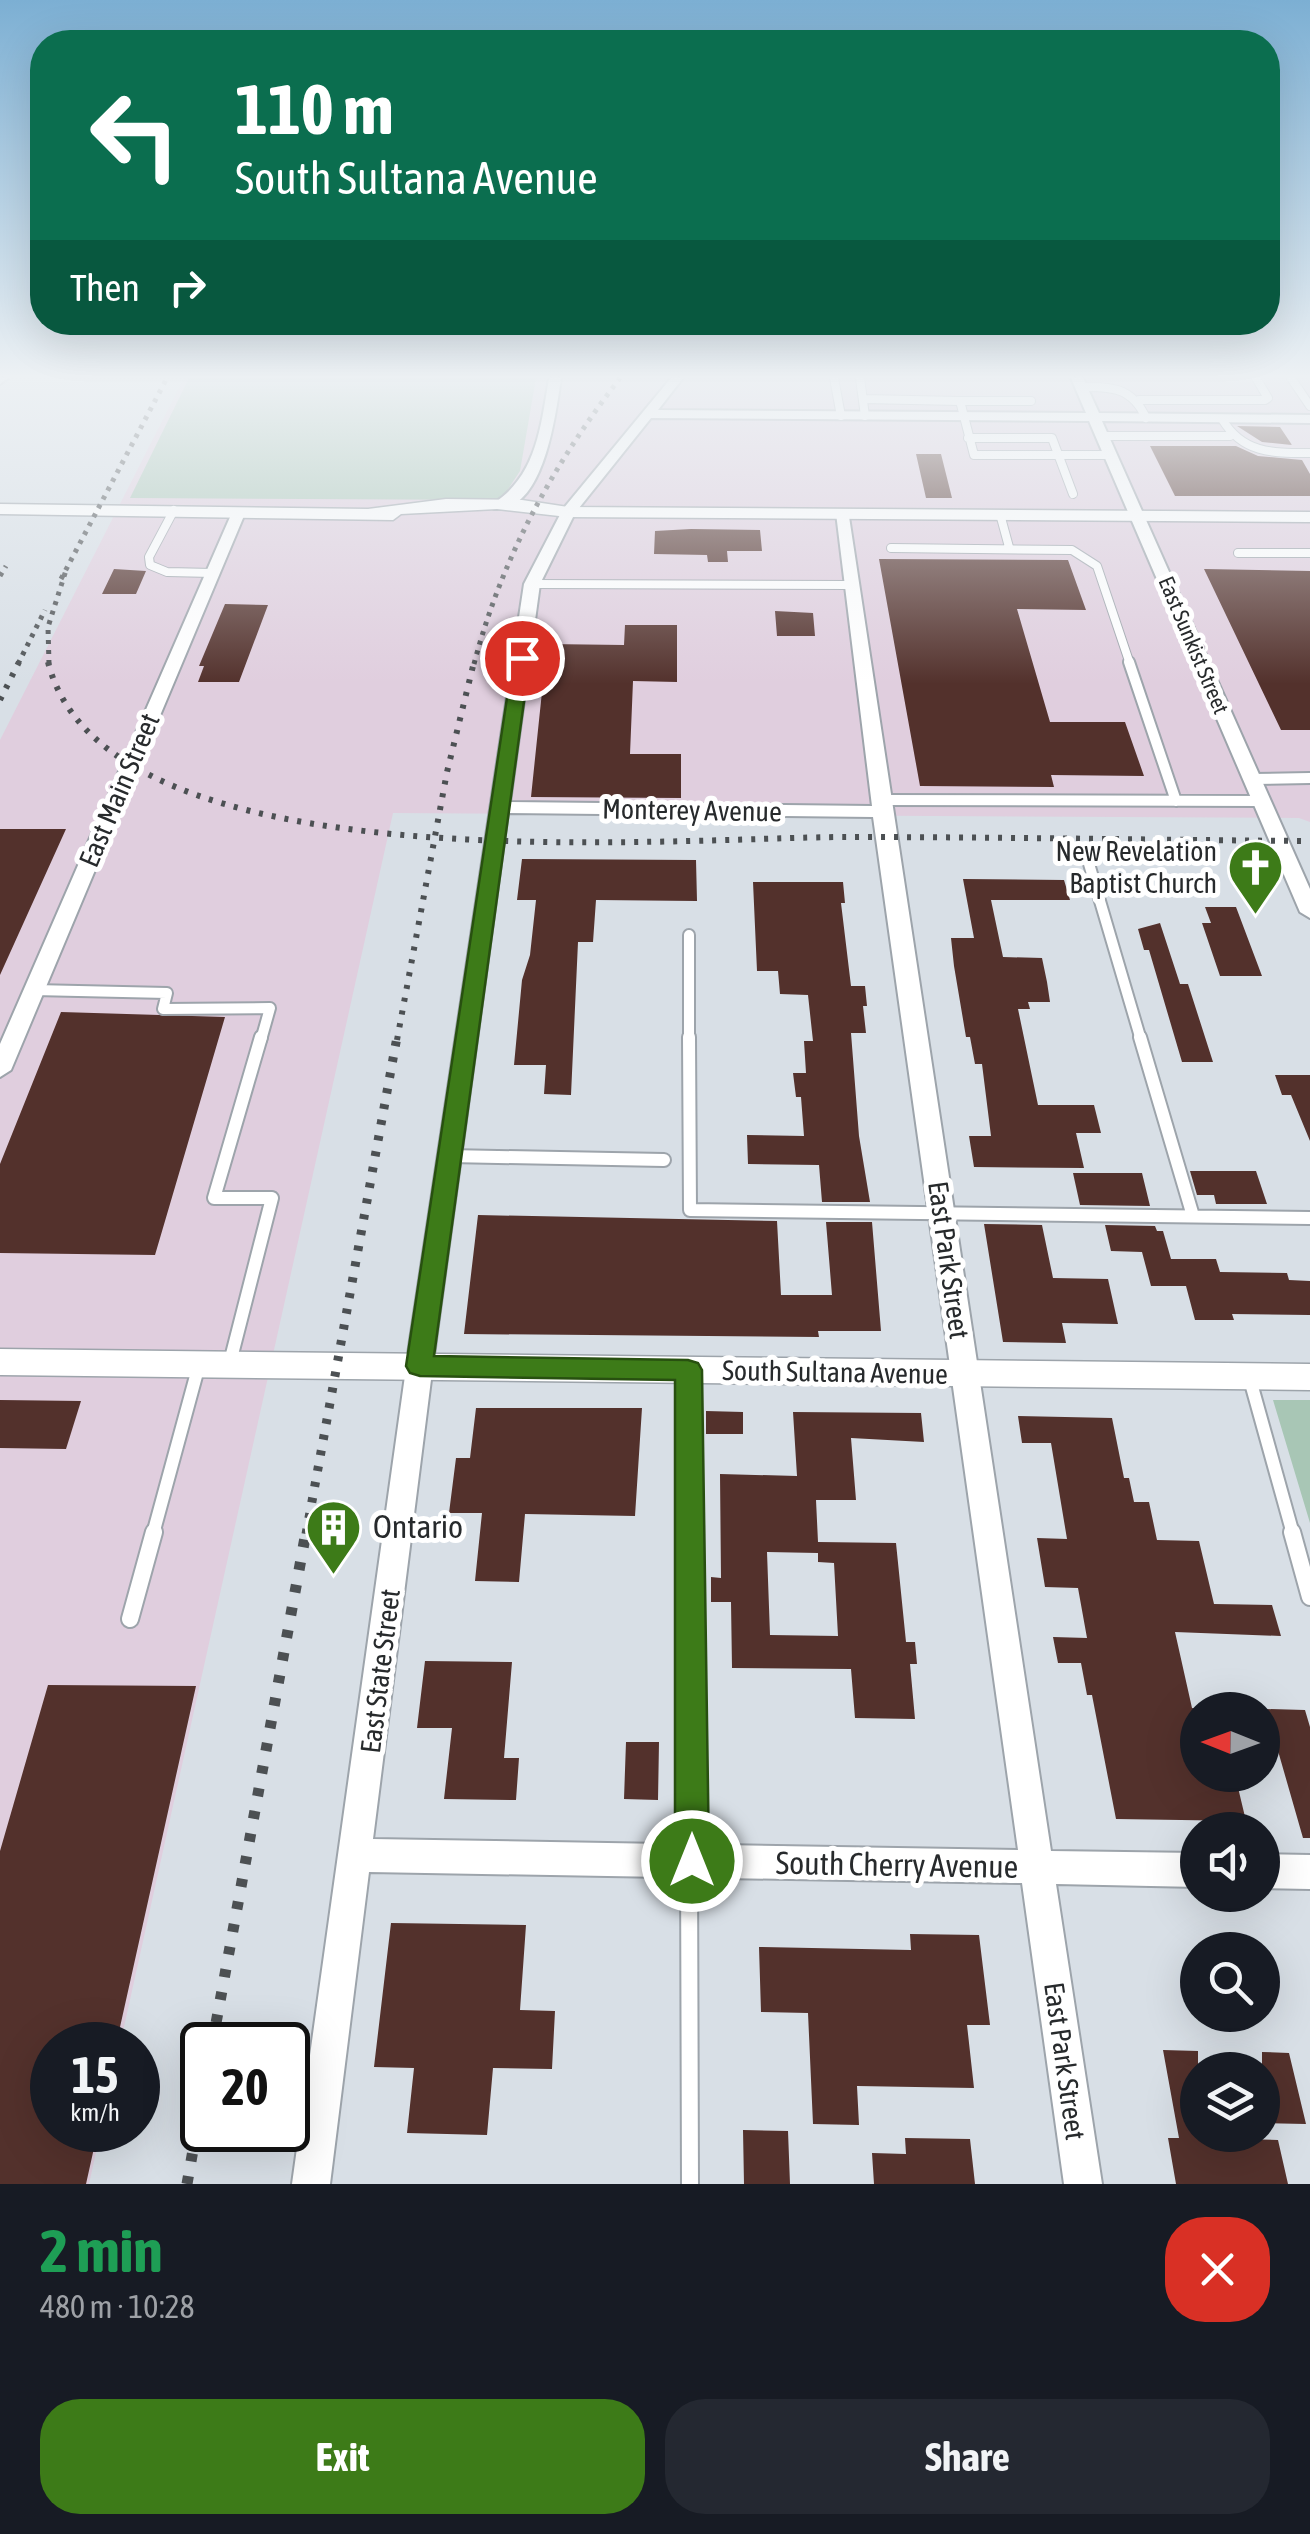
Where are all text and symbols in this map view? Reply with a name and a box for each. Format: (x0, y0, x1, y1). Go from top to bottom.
text: 110 m (235, 69, 394, 149)
icon: left (70, 70, 200, 200)
text: South Sultana Avenue (235, 152, 598, 204)
icon: right (160, 260, 215, 315)
text: Then (70, 266, 140, 309)
street label: East Sunkist Street (1153, 572, 1235, 718)
pin (480, 616, 565, 701)
icon: arrive (495, 631, 550, 686)
street label: East Main Street (72, 708, 166, 872)
street label: Monterey Avenue (602, 792, 782, 828)
place label: New Revelation Baptist Church (1055, 835, 1217, 899)
church icon: New Revelation Baptist Church (1226, 837, 1286, 916)
street label: East Park Street (922, 1179, 976, 1341)
street label: South Sultana Avenue (722, 1354, 948, 1390)
building icon: Ontario (304, 1497, 364, 1576)
place label: Ontario (373, 1508, 463, 1545)
street label: East State Street (354, 1587, 406, 1755)
north arrow (1180, 1692, 1280, 1792)
map controls (1180, 1692, 1280, 2152)
position arrow (640, 1809, 744, 1913)
button: sound (1180, 1812, 1280, 1912)
street label: South Cherry Avenue (775, 1844, 1019, 1885)
button: search (1180, 1932, 1280, 2032)
street label: East Park Street (1038, 1980, 1092, 2142)
speed limit sign: 20 (180, 2022, 310, 2152)
text: 15 (71, 2046, 118, 2104)
button: layers (1180, 2052, 1280, 2152)
text: km/h (70, 2098, 120, 2126)
text: 2 min (40, 2216, 163, 2285)
button: close (1165, 2217, 1270, 2322)
text: 480 m · 10:28 (40, 2288, 195, 2325)
button: Exit (40, 2399, 645, 2514)
button: Share (665, 2399, 1270, 2514)

